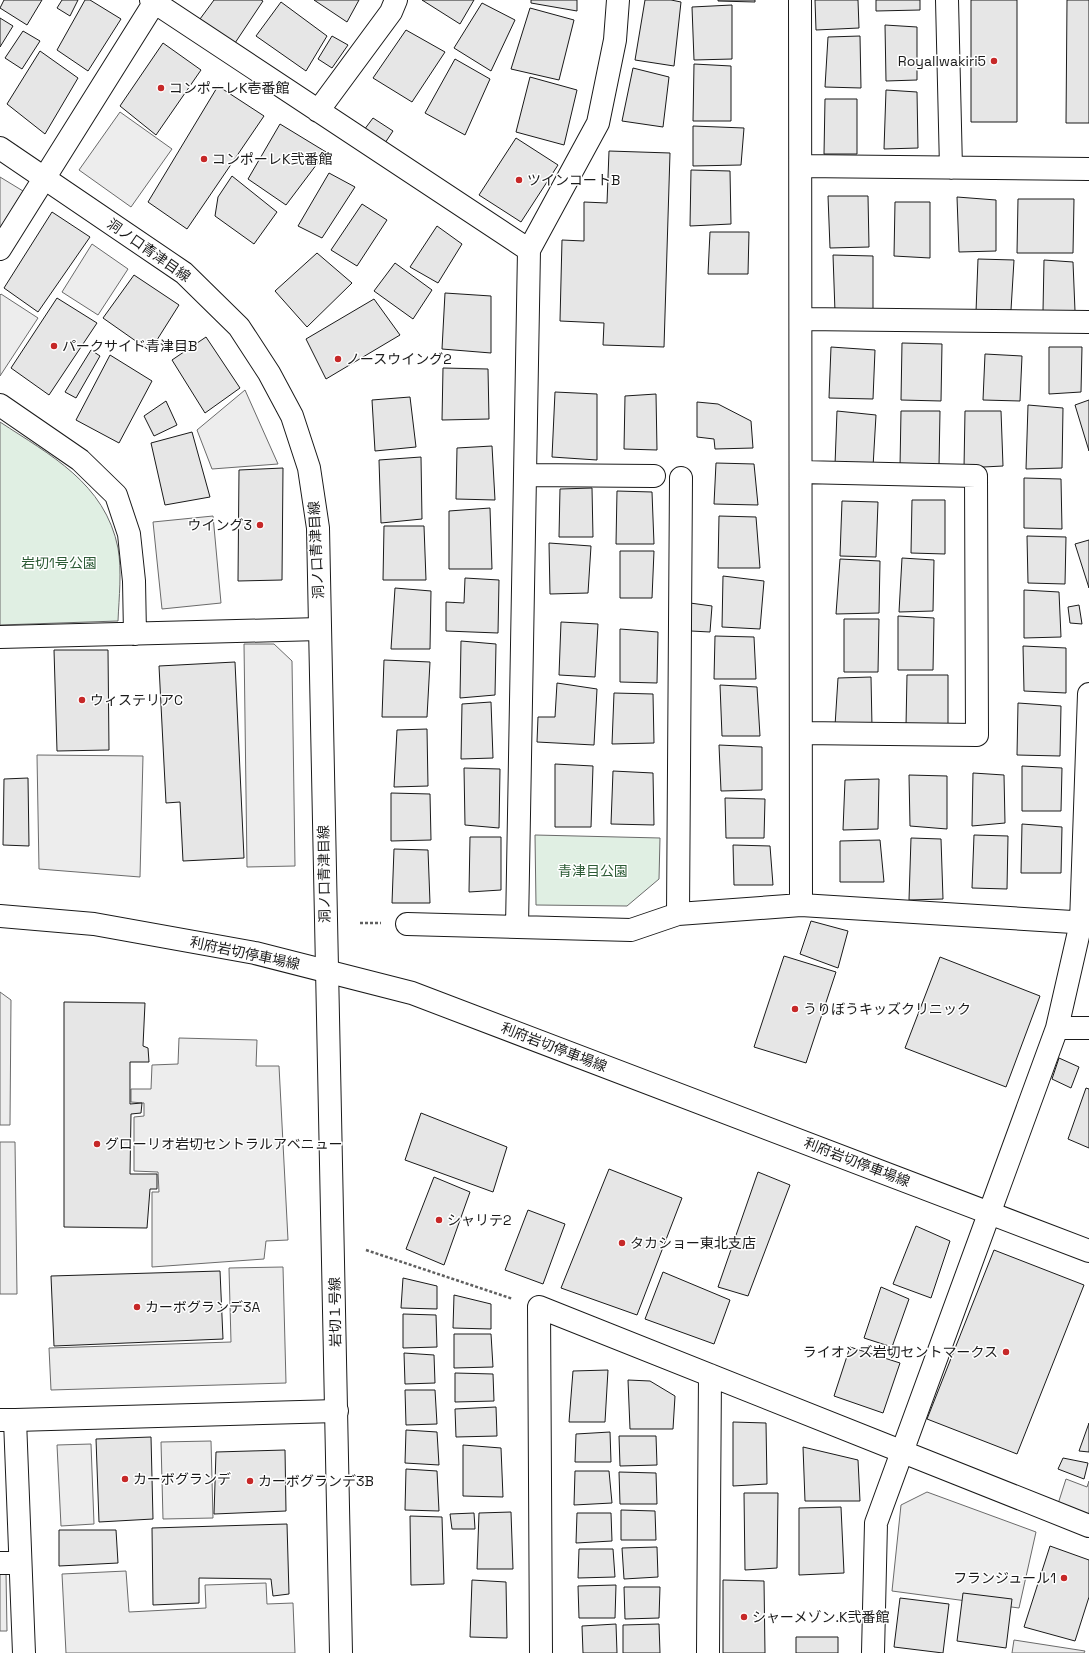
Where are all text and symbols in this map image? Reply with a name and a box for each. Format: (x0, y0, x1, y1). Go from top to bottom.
place label: RoyalIwakiri5 (898, 52, 986, 70)
marker: RoyalIwakiri5 (989, 56, 999, 66)
place label: コンポーレK壱番館 (169, 79, 290, 97)
marker: コンポーレK壱番館 (156, 83, 166, 93)
place label: コンポーレK弐番館 (212, 150, 333, 168)
marker: コンポーレK弐番館 (199, 154, 209, 164)
place label: ツインコートB (527, 171, 620, 189)
marker: ツインコートB (514, 175, 524, 185)
street label: 洞ノ口青津目線 (104, 215, 194, 285)
place label: パークサイド青津目B (62, 337, 197, 355)
marker: パークサイド青津目B (49, 341, 59, 351)
place label: ノースウイング2 (346, 350, 452, 368)
marker: ノースウイング2 (333, 354, 343, 364)
street label: 洞ノ口青津目線 (304, 501, 328, 599)
place label: ウイング3 (188, 516, 252, 534)
marker: ウイング3 (255, 520, 265, 530)
park label: 岩切1号公園 (21, 554, 97, 572)
place label: ウィステリアC (90, 691, 183, 709)
marker: ウィステリアC (77, 695, 87, 705)
street label: 洞ノ口青津目線 (314, 825, 334, 923)
park label: 青津目公園 (558, 862, 628, 880)
street label: 利府岩切停車場線 (188, 933, 302, 973)
place label: うりぼうキッズクリニック (803, 1000, 971, 1018)
marker: うりぼうキッズクリニック (790, 1004, 800, 1014)
street label: 利府岩切停車場線 (498, 1019, 610, 1075)
street label: 利府岩切停車場線 (801, 1134, 913, 1190)
place label: グローリオ岩切セントラルアベニュー (105, 1135, 343, 1153)
marker: グローリオ岩切セントラルアベニュー (92, 1139, 102, 1149)
place label: シャリテ2 (447, 1211, 511, 1229)
marker: シャリテ2 (434, 1215, 444, 1225)
place label: タカショー東北支店 (630, 1234, 756, 1252)
marker: タカショー東北支店 (617, 1238, 627, 1248)
street label: 岩切１号線 (325, 1277, 345, 1347)
place label: カーボグランデ3A (145, 1298, 260, 1316)
marker: カーボグランデ3A (132, 1302, 142, 1312)
place label: ライオンズ岩切セントマークス (803, 1343, 998, 1361)
marker: ライオンズ岩切セントマークス (1001, 1347, 1011, 1357)
place label: カーボグランデ (133, 1470, 231, 1488)
place label: カーボグランデ3B (258, 1472, 374, 1490)
marker: カーボグランデ (120, 1474, 130, 1484)
marker: カーボグランデ3B (245, 1476, 255, 1486)
place label: フランジュール1 (953, 1569, 1056, 1587)
marker: フランジュール1 (1059, 1573, 1069, 1583)
place label: シャーメゾン.K弐番館 (752, 1608, 890, 1626)
marker: シャーメゾン.K弐番館 (739, 1612, 749, 1622)

